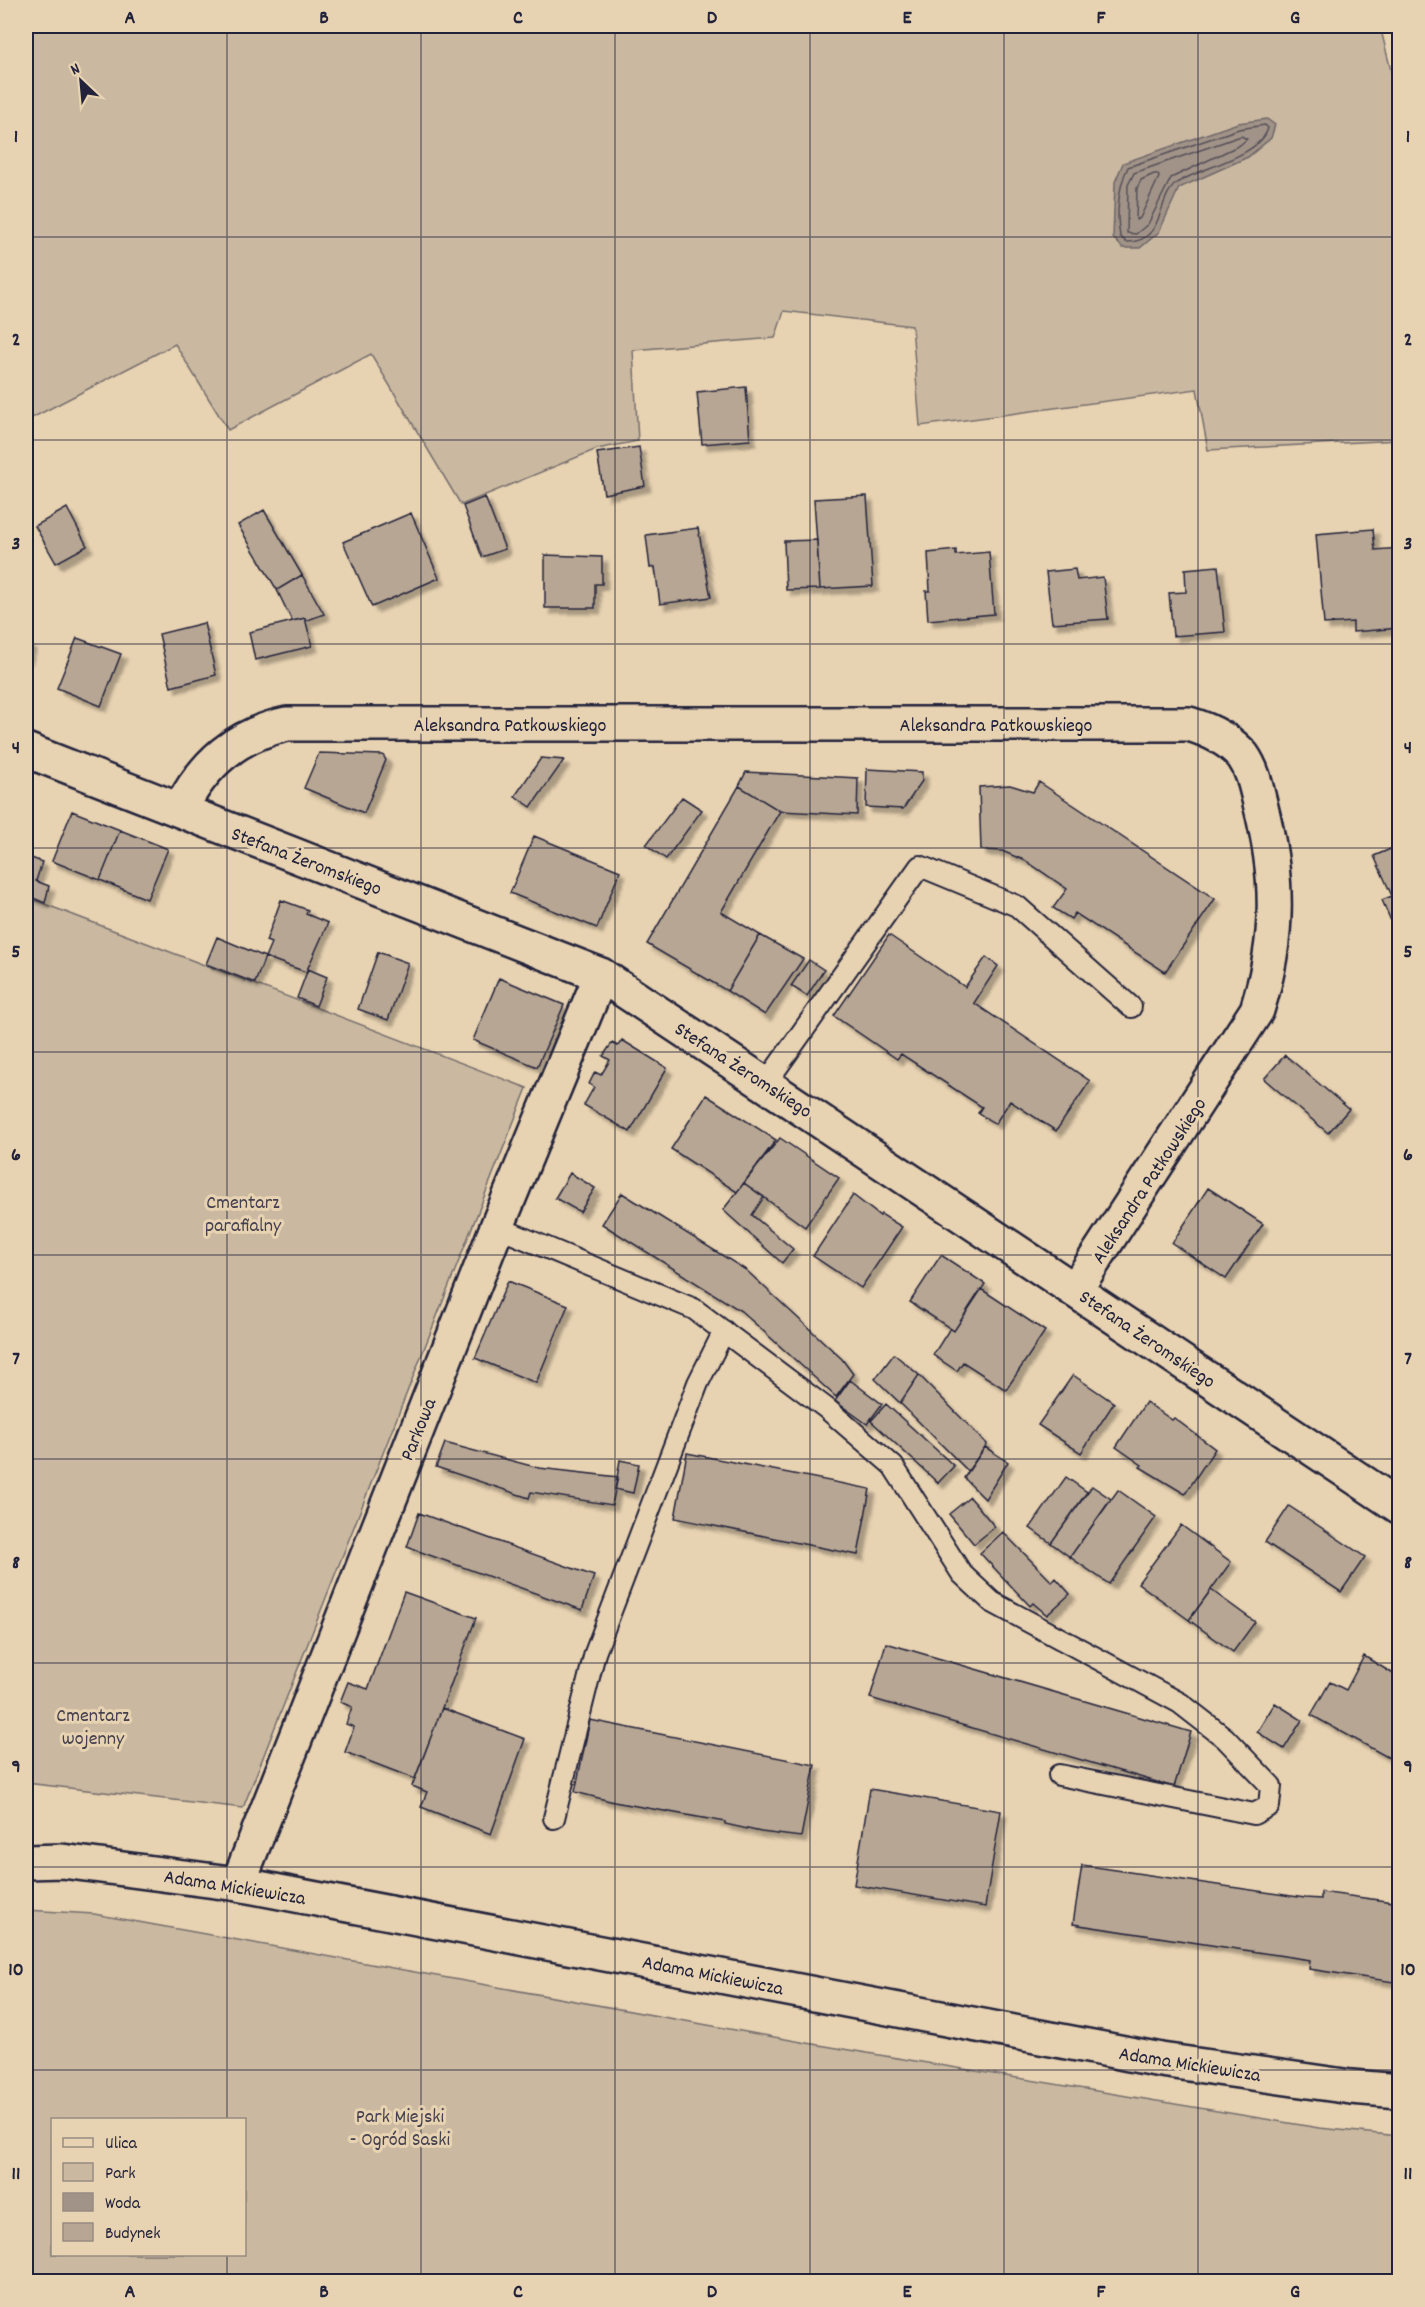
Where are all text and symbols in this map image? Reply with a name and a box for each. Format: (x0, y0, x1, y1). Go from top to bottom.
text: A (125, 5, 136, 33)
text: B (319, 5, 329, 33)
text: C (513, 5, 523, 33)
text: D (707, 5, 718, 33)
text: E (902, 5, 912, 33)
text: F (1097, 5, 1107, 33)
text: G (1290, 5, 1300, 33)
north arrow (51, 51, 111, 111)
text: N (67, 58, 84, 82)
text: 1 (14, 124, 18, 152)
text: 1 (1406, 124, 1410, 152)
text: 2 (12, 327, 20, 355)
text: 2 (1404, 327, 1412, 355)
text: 3 (12, 531, 20, 559)
text: 3 (1404, 531, 1412, 559)
street label: Aleksandra Patkowskiego (413, 713, 607, 741)
street label: Aleksandra Patkowskiego (899, 713, 1093, 741)
text: 4 (12, 735, 20, 763)
text: 4 (1404, 735, 1412, 763)
street label: Stefana Żeromskiego (227, 821, 385, 904)
text: 5 (11, 939, 21, 967)
text: 5 (1403, 939, 1413, 967)
street label: Stefana Żeromskiego (668, 1016, 817, 1127)
street label: Aleksandra Patkowskiego (1086, 1093, 1215, 1270)
text: 6 (11, 1142, 21, 1170)
text: 6 (1403, 1142, 1413, 1170)
park label: Cmentarz parafialny (205, 1190, 282, 1241)
street label: Stefana Żeromskiego (1073, 1284, 1220, 1397)
text: 7 (12, 1346, 20, 1374)
text: 7 (1404, 1346, 1412, 1374)
street label: Parkowa (395, 1394, 445, 1466)
text: 8 (12, 1550, 20, 1578)
text: 8 (1404, 1550, 1412, 1578)
park label: Cmentarz wojenny (56, 1703, 130, 1754)
text: 9 (11, 1754, 21, 1782)
text: 9 (1403, 1754, 1413, 1782)
street label: Adama Mickiewicza (162, 1864, 308, 1914)
street label: Adama Mickiewicza (640, 1950, 786, 2004)
text: 10 (8, 1957, 24, 1985)
text: 10 (1400, 1957, 1416, 1985)
street label: Adama Mickiewicza (1117, 2041, 1263, 2091)
park label: Park Miejski - Ogród Saski (350, 2104, 451, 2155)
legend (51, 2118, 246, 2256)
text: Ulica (105, 2132, 137, 2157)
text: 11 (12, 2161, 20, 2189)
text: 11 (1404, 2161, 1412, 2189)
text: Park (105, 2162, 136, 2187)
text: Woda (105, 2192, 141, 2217)
text: Budynek (105, 2222, 161, 2247)
text: A (125, 2279, 136, 2307)
text: B (319, 2279, 329, 2307)
text: C (513, 2279, 523, 2307)
text: D (707, 2279, 718, 2307)
text: E (902, 2279, 912, 2307)
text: F (1097, 2279, 1107, 2307)
text: G (1290, 2279, 1300, 2307)

